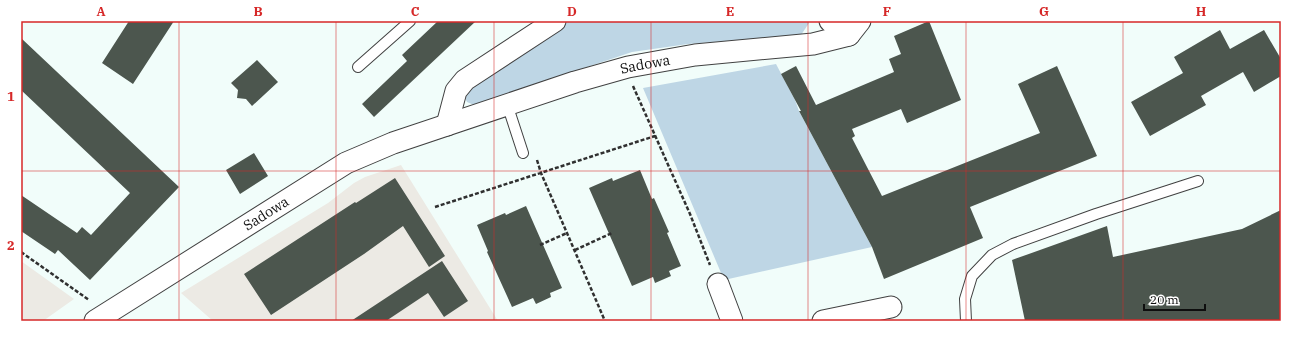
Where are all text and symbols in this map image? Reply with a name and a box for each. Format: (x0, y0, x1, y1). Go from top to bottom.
text: A (96, 3, 106, 20)
text: B (253, 3, 263, 20)
text: C (411, 3, 420, 20)
text: D (567, 3, 577, 20)
text: E (726, 3, 734, 20)
text: F (883, 3, 891, 20)
text: G (1039, 3, 1049, 20)
text: H (1196, 3, 1207, 20)
street label: Sadowa (618, 51, 672, 78)
text: 1 (7, 88, 15, 105)
street label: Sadowa (240, 192, 292, 234)
text: 2 (7, 237, 15, 254)
scale bar (1144, 286, 1205, 312)
text: 20 m (1150, 292, 1179, 307)

